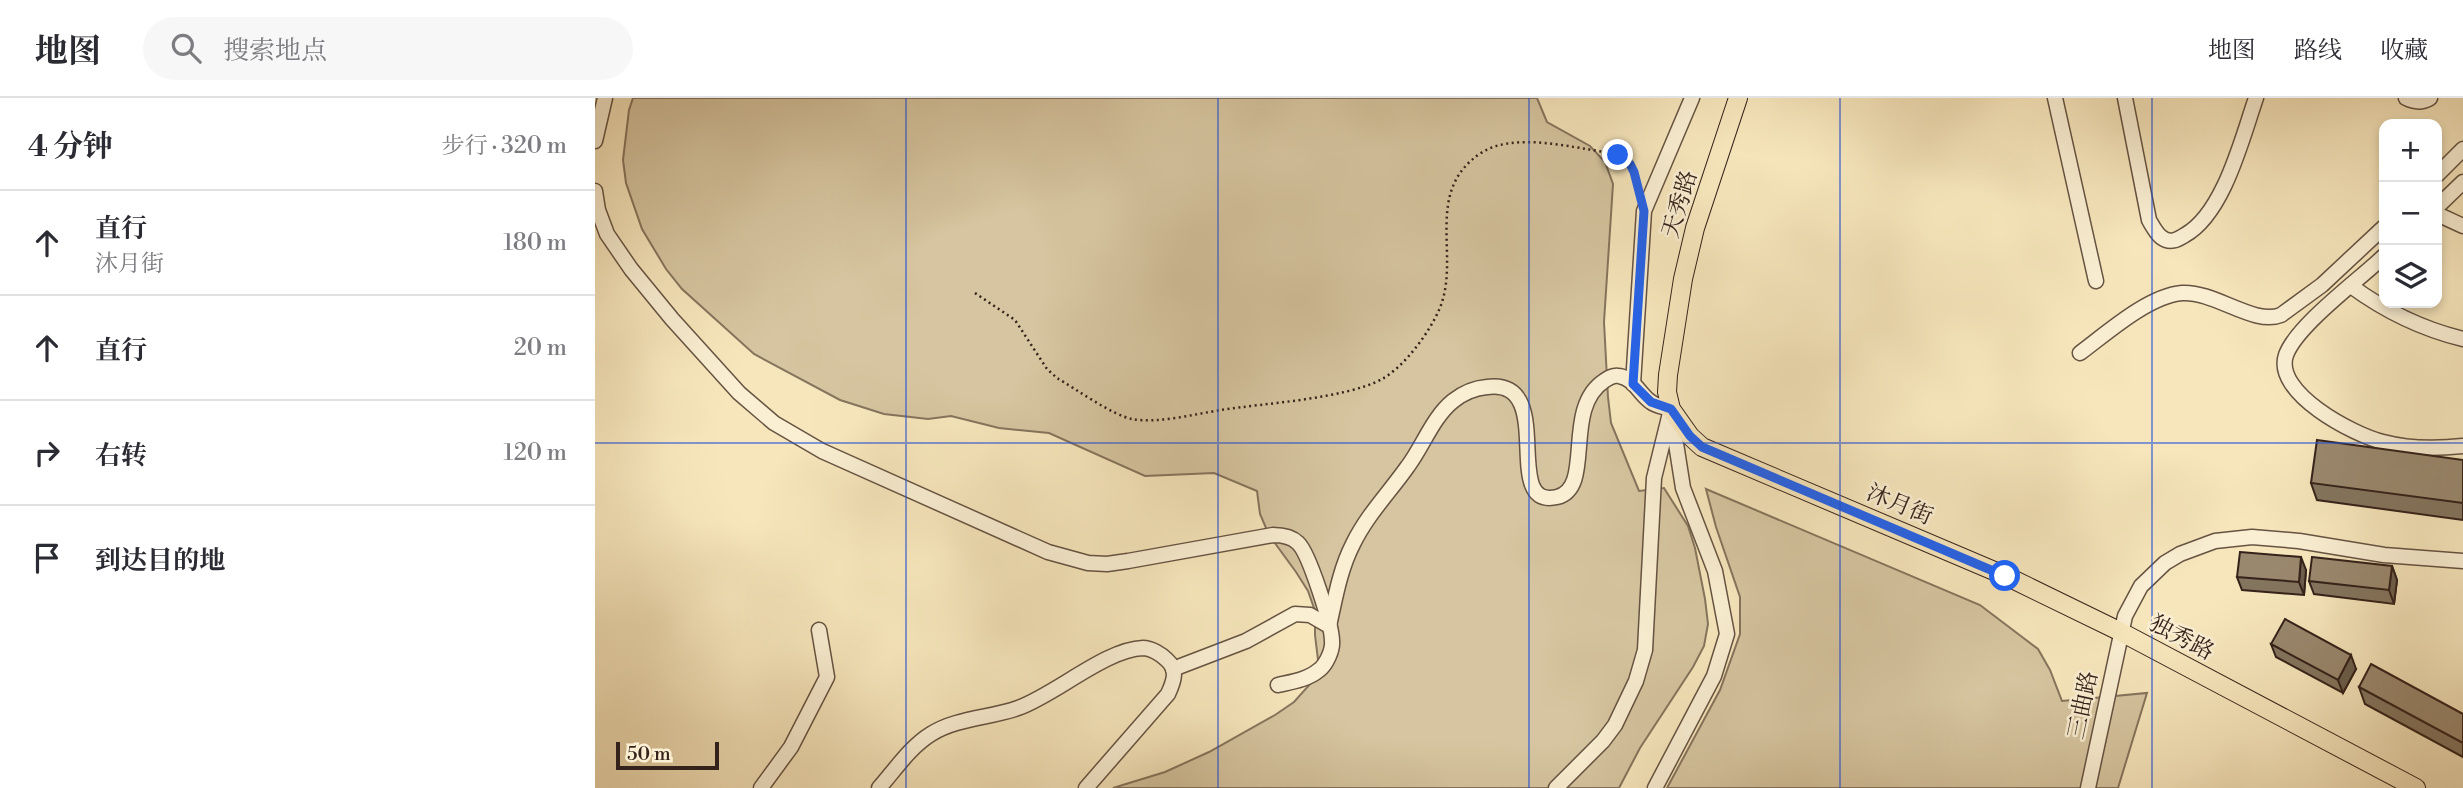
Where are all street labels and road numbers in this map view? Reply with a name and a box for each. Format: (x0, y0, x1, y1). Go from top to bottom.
street label: 天秀路 (1656, 167, 1703, 241)
street label: 沐月街 (1862, 479, 1937, 531)
street label: 独秀路 (2144, 609, 2219, 666)
street label: 三曲路 (2062, 669, 2104, 742)

